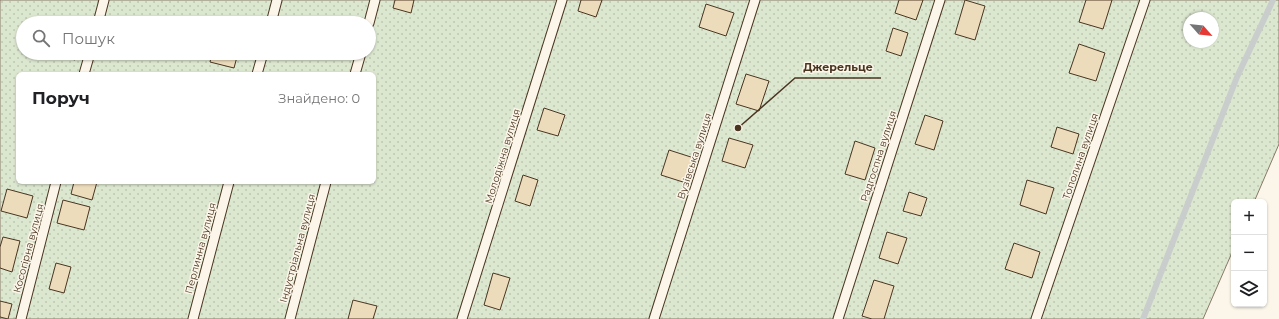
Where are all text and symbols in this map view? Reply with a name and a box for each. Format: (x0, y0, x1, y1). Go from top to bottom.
north arrow (1183, 12, 1219, 48)
search box (16, 16, 376, 60)
icon: search (30, 27, 52, 49)
text: Пошук (62, 29, 115, 48)
callout: Джерельце (795, 55, 881, 78)
text: Джерельце (803, 60, 873, 74)
text: Поруч (32, 88, 90, 108)
text: Знайдено: 0 (278, 90, 360, 106)
street label: Молодіжна вулиця (482, 107, 523, 205)
street label: Радгоспна вулиця (858, 109, 899, 203)
street label: Вузівська вулиця (674, 111, 715, 201)
street label: Тополина вулиця (1060, 111, 1101, 201)
street label: Індустріальна вулиця (277, 192, 318, 304)
map controls (1231, 199, 1267, 307)
button: + (1231, 199, 1267, 235)
street label: Перлинна вулиця (182, 201, 219, 295)
street label: Косогірна вулиця (10, 202, 47, 294)
button: − (1231, 235, 1267, 271)
button: layers (1231, 271, 1267, 307)

